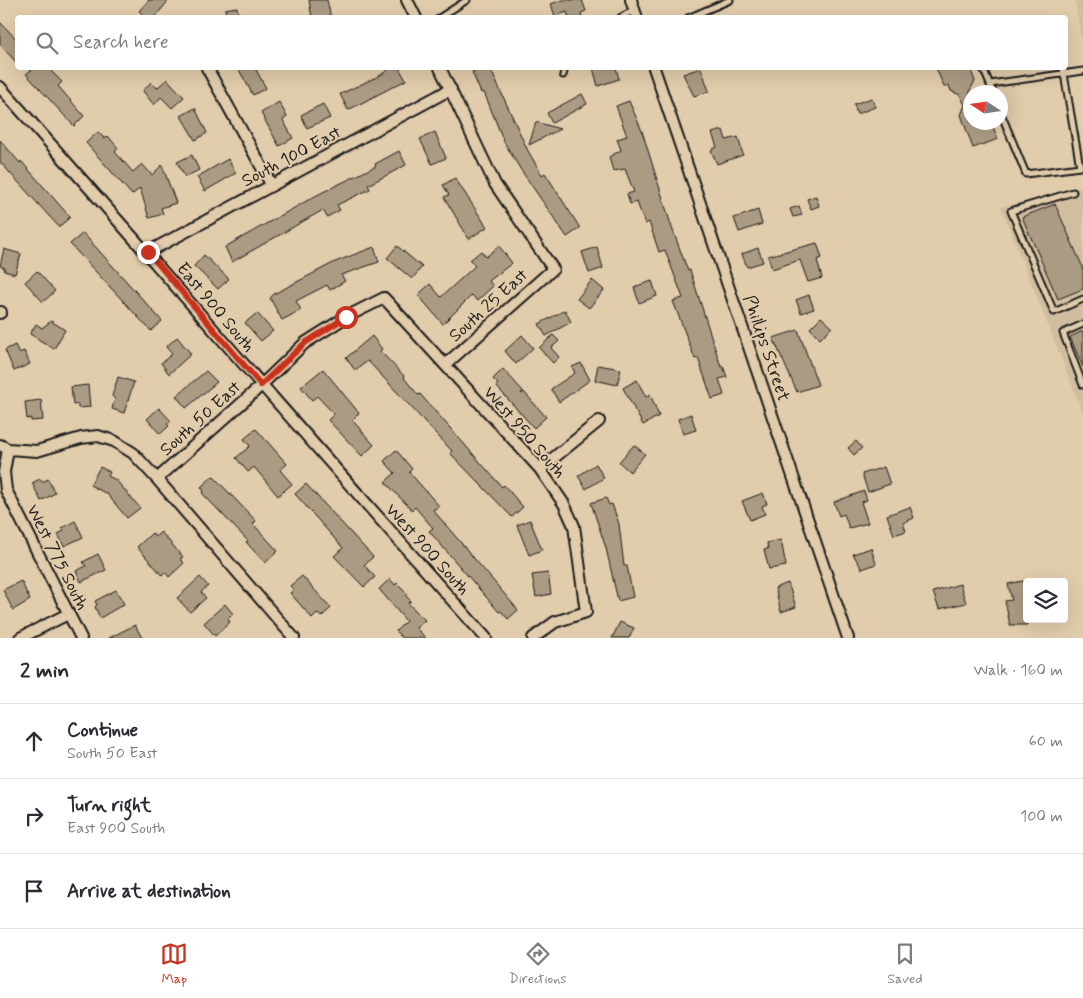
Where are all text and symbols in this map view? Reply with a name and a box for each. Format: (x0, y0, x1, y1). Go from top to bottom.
search box (15, 15, 1068, 70)
icon: search (33, 29, 61, 57)
text: Search here (73, 30, 169, 55)
north arrow (963, 85, 1008, 130)
street label: South 100 East (237, 120, 346, 193)
route end (137, 241, 160, 264)
street label: East 900 South (171, 258, 260, 358)
street label: South 25 East (444, 263, 534, 348)
street label: Phillips Street (737, 292, 795, 405)
route start (335, 306, 358, 329)
street label: South 50 East (155, 375, 247, 462)
street label: West 950 South (477, 381, 571, 484)
street label: West 900 South (380, 499, 475, 601)
street label: West 775 South (20, 500, 94, 614)
map controls (1023, 578, 1068, 623)
button: layers (1023, 578, 1068, 623)
text: 2 min (20, 657, 69, 685)
text: Walk · 160 m (973, 660, 1063, 681)
text: Continue (67, 718, 138, 743)
icon: ahead (20, 727, 48, 755)
text: 60 m (1029, 731, 1063, 752)
text: South 50 East (67, 743, 157, 764)
text: Turn right (67, 793, 151, 818)
icon: right (20, 802, 48, 830)
text: 100 m (1020, 806, 1063, 827)
text: East 900 South (67, 818, 165, 839)
icon: arrive (20, 877, 48, 905)
text: Arrive at destination (67, 879, 231, 904)
tab: Map (160, 940, 188, 988)
tab: Directions (509, 940, 567, 988)
tab: Saved (887, 940, 923, 988)

